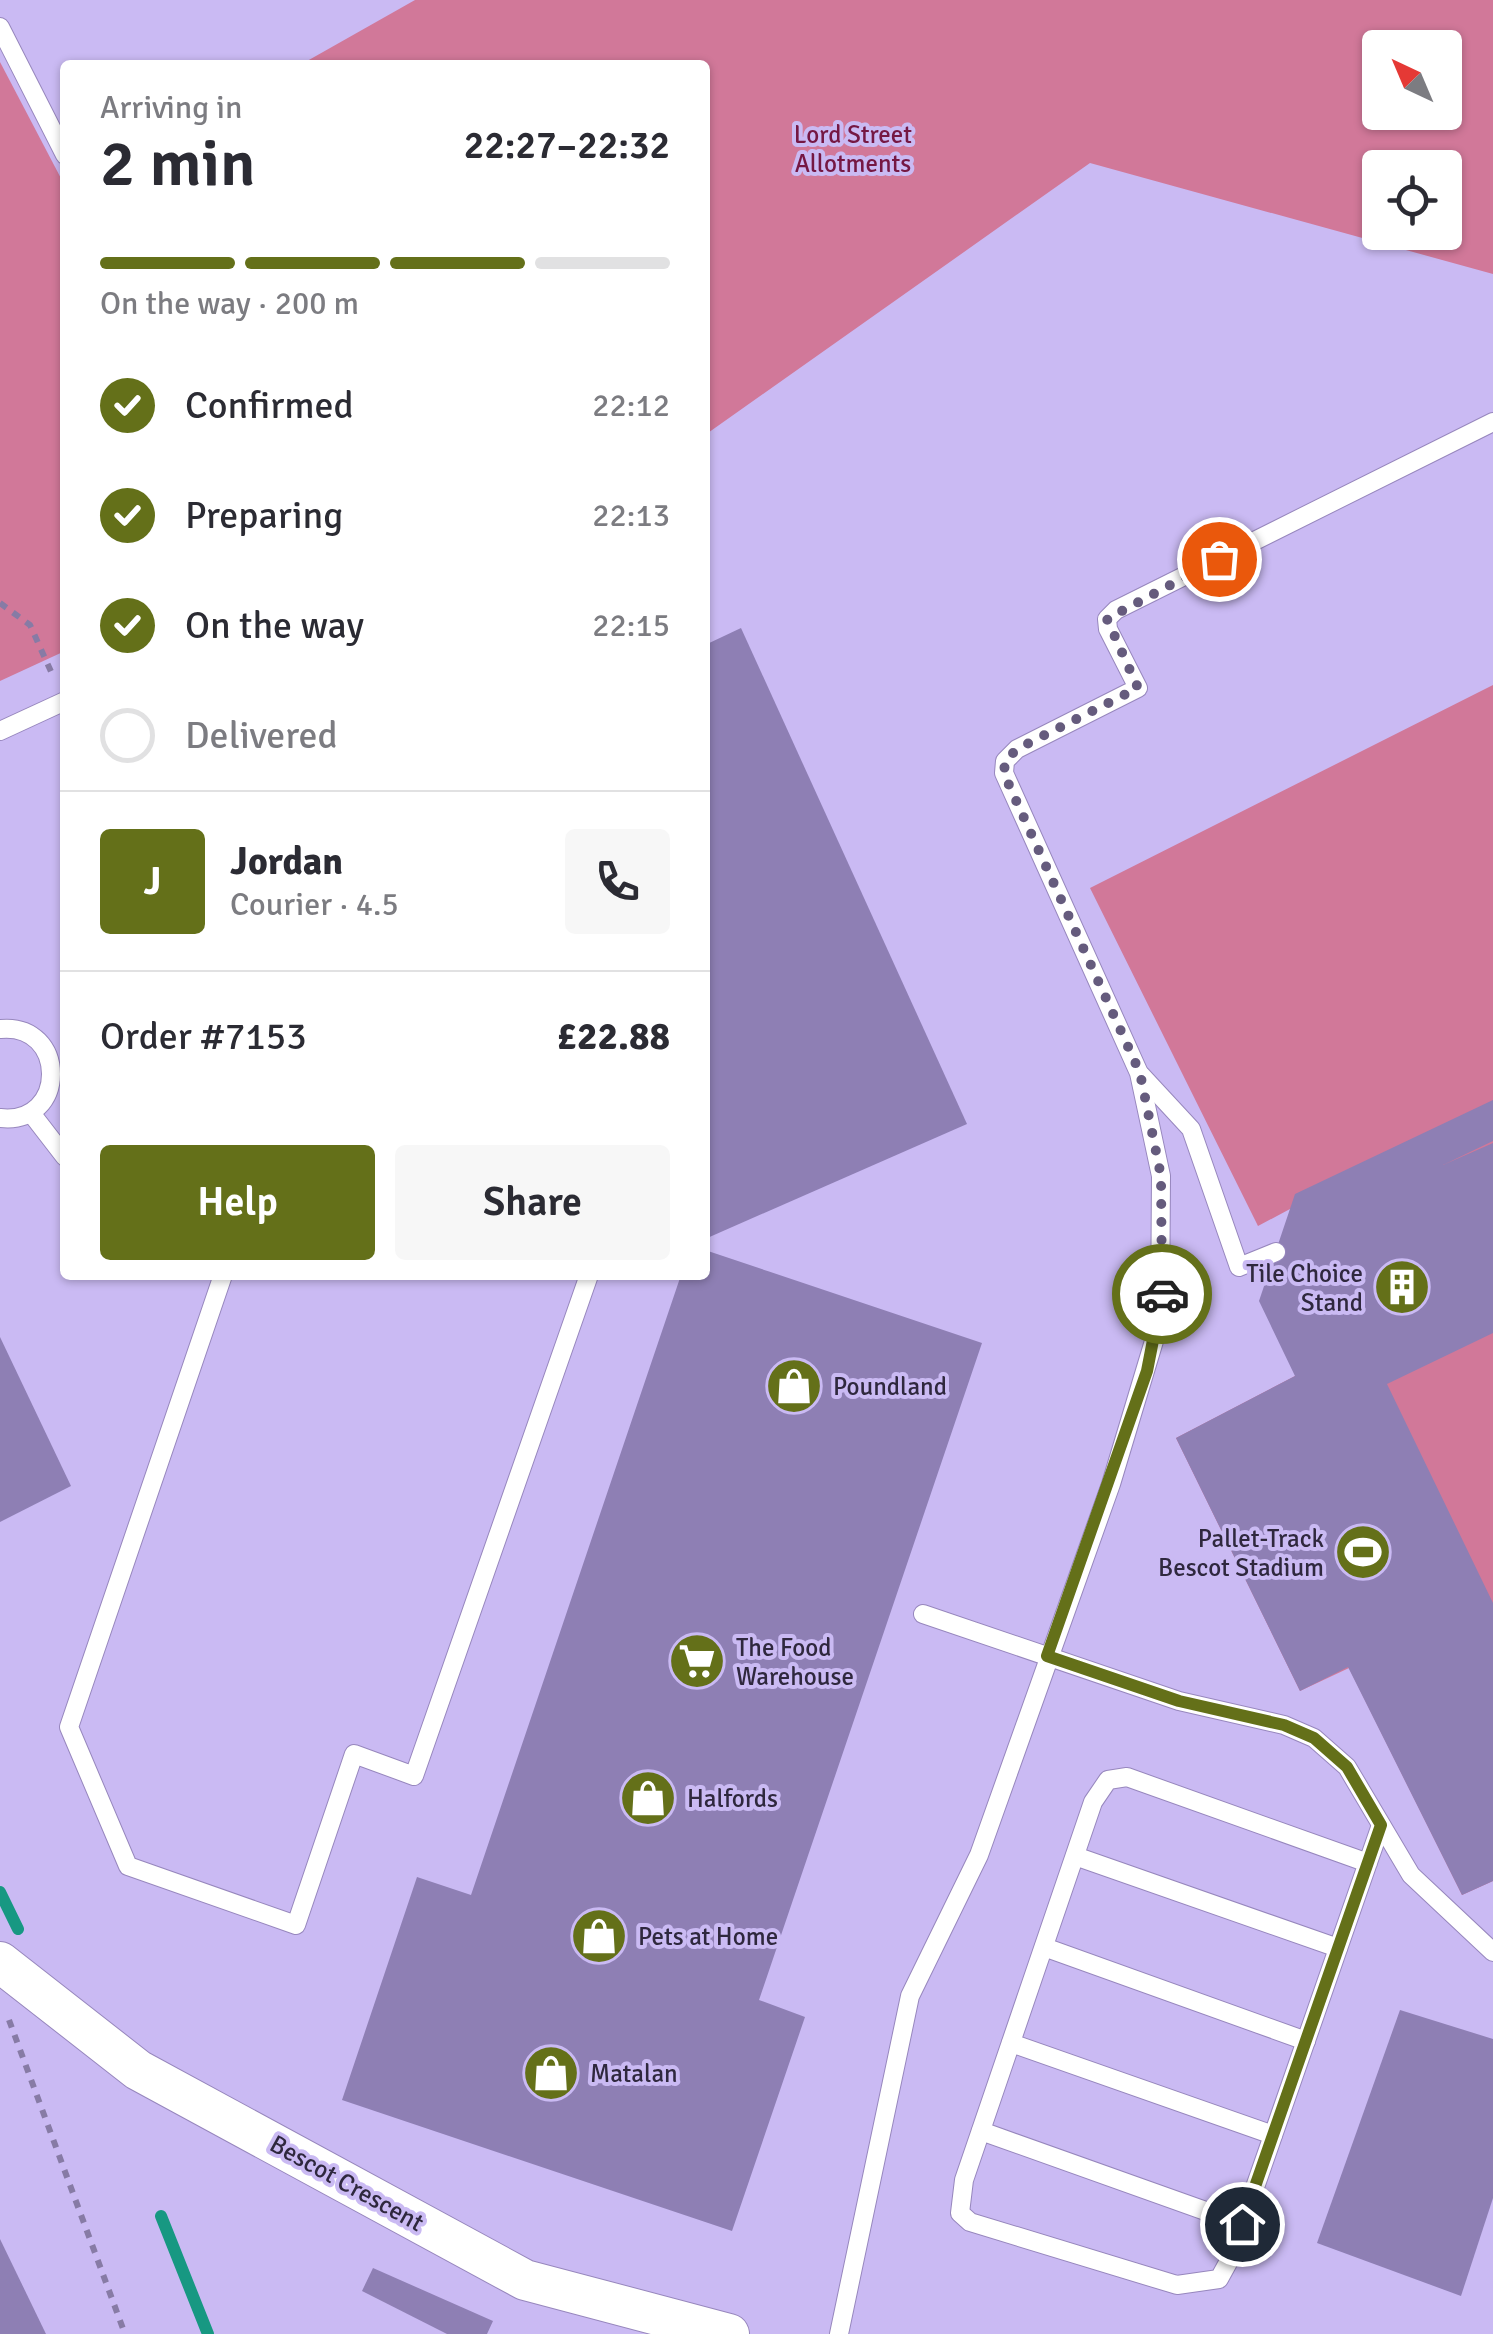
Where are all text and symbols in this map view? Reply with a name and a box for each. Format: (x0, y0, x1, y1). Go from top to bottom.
north arrow (1362, 30, 1462, 130)
map controls (1362, 30, 1462, 250)
text: Arriving in (100, 88, 242, 127)
park label: Lord Street Allotments (794, 119, 912, 179)
text: 22:27–22:32 (464, 122, 670, 169)
text: 2 min (100, 124, 256, 204)
button: locate (1362, 150, 1462, 250)
text: On the way · 200 m (100, 284, 359, 323)
icon: check (100, 378, 155, 433)
text: Confirmed (185, 382, 354, 429)
text: 22:12 (592, 386, 670, 425)
icon: check (100, 488, 155, 543)
text: Preparing (185, 492, 343, 539)
text: 22:13 (592, 496, 670, 535)
pin (1177, 517, 1262, 602)
icon: bag (1192, 532, 1247, 587)
icon: check (100, 598, 155, 653)
text: On the way (185, 602, 364, 649)
text: 22:15 (592, 606, 670, 645)
text: Delivered (185, 712, 338, 759)
button: phone (565, 829, 670, 934)
text: Jordan (230, 838, 343, 885)
text: J (144, 858, 161, 905)
text: Courier · 4.5 (230, 885, 399, 924)
text: Order #7153 (100, 1013, 307, 1060)
text: £22.88 (557, 1013, 670, 1060)
button: Help (100, 1145, 375, 1260)
button: Share (395, 1145, 670, 1260)
courier (1112, 1244, 1212, 1344)
building icon: Tile Choice Stand (1372, 1257, 1432, 1317)
place label: Tile Choice Stand (1246, 1258, 1363, 1318)
icon: car (1135, 1267, 1190, 1322)
shop icon: Poundland (764, 1356, 824, 1416)
place label: Poundland (833, 1371, 947, 1402)
sports icon: Pallet-Track Bescot Stadium (1333, 1522, 1393, 1582)
place label: Pallet-Track Bescot Stadium (1158, 1523, 1324, 1583)
supermarket icon: The Food Warehouse (667, 1631, 727, 1691)
place label: The Food Warehouse (736, 1632, 854, 1692)
shop icon: Halfords (618, 1768, 678, 1828)
place label: Halfords (687, 1783, 778, 1814)
shop icon: Pets at Home (569, 1906, 629, 1966)
place label: Pets at Home (638, 1921, 778, 1952)
shop icon: Matalan (521, 2043, 581, 2103)
place label: Matalan (590, 2058, 678, 2089)
street label: Bescot Crescent (265, 2128, 430, 2238)
pin (1200, 2182, 1285, 2267)
icon: home (1215, 2197, 1270, 2252)

